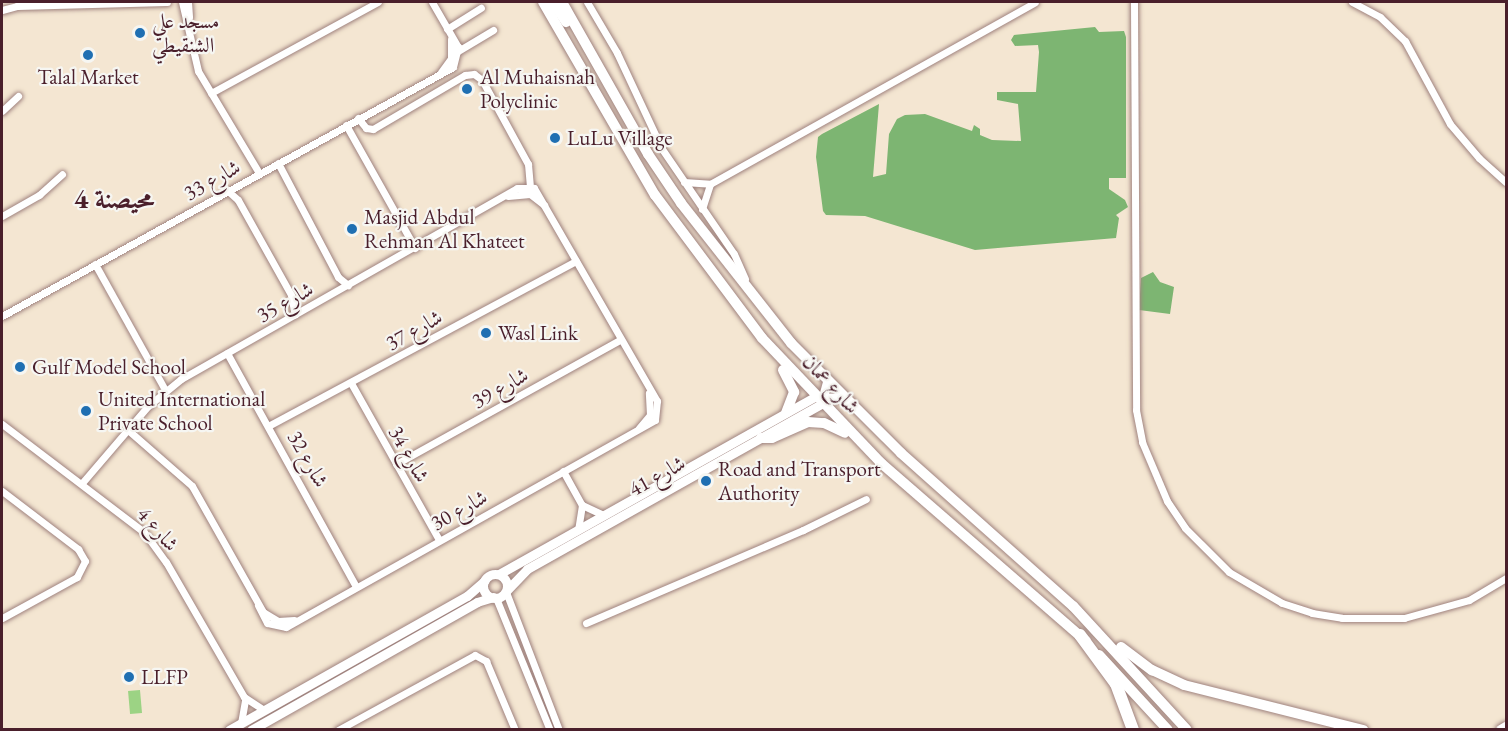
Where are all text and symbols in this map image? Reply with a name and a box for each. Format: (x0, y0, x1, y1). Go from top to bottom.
place label: مسجد علي الشنقيطي (152, 8, 220, 58)
marker: مسجد علي الشنقيطي (133, 26, 147, 40)
marker: Talal Market (81, 48, 95, 62)
place label: Talal Market (37, 64, 139, 90)
place label: Al Muhaisnah Polyclinic (480, 64, 595, 114)
marker: Al Muhaisnah Polyclinic (458, 80, 476, 98)
place label: LuLu Village (567, 125, 672, 151)
marker: LuLu Village (548, 131, 562, 145)
street label: شارع 33 (179, 154, 245, 206)
district label: محيصنة 4 (74, 183, 154, 215)
place label: Masjid Abdul Rehman Al Khateet (364, 204, 525, 254)
marker: Masjid Abdul Rehman Al Khateet (345, 222, 359, 236)
street label: شارع 35 (252, 276, 318, 328)
street label: شارع 37 (381, 304, 447, 356)
place label: Wasl Link (498, 320, 578, 346)
marker: Wasl Link (479, 326, 493, 340)
street label: شارع عمان (797, 349, 865, 419)
place label: Gulf Model School (32, 354, 186, 380)
marker: Gulf Model School (13, 360, 27, 374)
street label: شارع 39 (467, 362, 533, 414)
place label: United International Private School (98, 386, 265, 436)
marker: United International Private School (79, 404, 93, 418)
street label: شارع 34 (383, 421, 435, 487)
street label: شارع 32 (282, 426, 334, 492)
street label: شارع 41 (624, 450, 690, 502)
place label: Road and Transport Authority (718, 456, 881, 506)
marker: Road and Transport Authority (699, 474, 713, 488)
street label: شارع 30 (426, 484, 492, 536)
street label: شارع 4 (132, 502, 184, 556)
place label: LLFP (141, 664, 188, 690)
marker: LLFP (122, 670, 136, 684)

